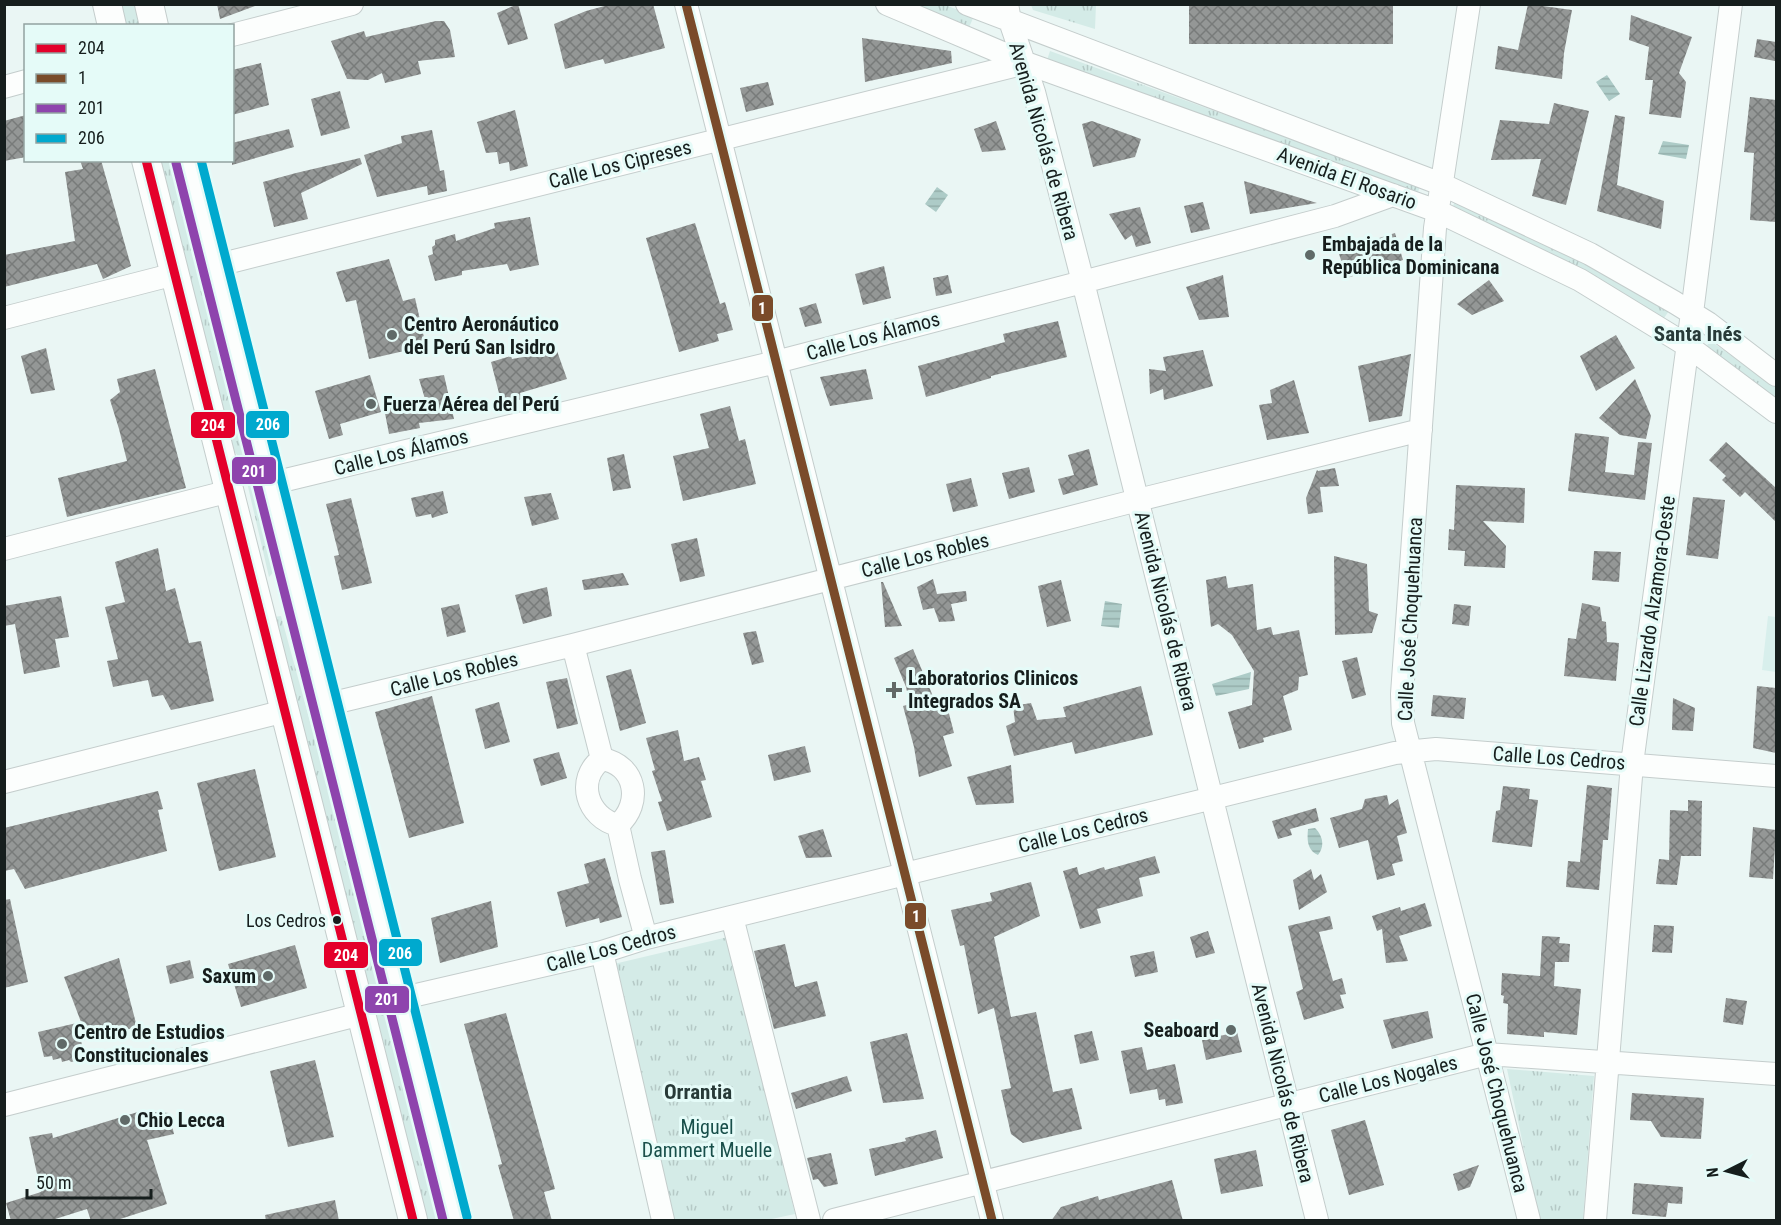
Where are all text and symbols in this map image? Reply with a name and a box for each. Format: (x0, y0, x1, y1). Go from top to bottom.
legend (24, 24, 234, 162)
text: 204 (78, 37, 105, 58)
street label: Avenida Nicolás de Ribera (1004, 39, 1084, 243)
text: 1 (78, 67, 87, 88)
text: 201 (78, 97, 105, 118)
text: 206 (78, 127, 105, 148)
street label: Calle Los Cipreses (546, 135, 694, 193)
street label: Avenida El Rosario (1274, 142, 1420, 214)
place label: Embajada de la República Dominicana (1322, 232, 1499, 279)
marker: Embajada de la República Dominicana (1303, 248, 1317, 262)
line badge: 1 (751, 294, 774, 322)
text: 1 (758, 299, 766, 318)
street label: Calle Los Álamos (804, 307, 942, 365)
place label: Centro Aeronáutico del Perú San Isidro (404, 312, 559, 359)
district label: Santa Inés (1654, 322, 1742, 346)
marker: Centro Aeronáutico del Perú San Isidro (385, 328, 399, 342)
place label: Fuerza Aérea del Perú (383, 392, 559, 416)
marker: Fuerza Aérea del Perú (364, 397, 378, 411)
line badge: 206 (245, 410, 290, 439)
line badge: 204 (190, 411, 236, 439)
text: 206 (256, 415, 280, 434)
text: 204 (201, 416, 225, 435)
street label: Calle Los Álamos (332, 424, 470, 480)
line badge: 201 (231, 456, 277, 485)
text: 201 (242, 462, 266, 481)
street label: Calle Lizardo Alzamora-Oeste (1624, 494, 1680, 728)
street label: Avenida Nicolás de Ribera (1130, 509, 1202, 713)
street label: Calle José Choquehuanca (1393, 516, 1427, 722)
street label: Calle Los Robles (859, 528, 991, 582)
street label: Calle Los Robles (388, 647, 520, 701)
place label: Laboratorios Clinicos Integrados SA (908, 666, 1078, 713)
marker: Laboratorios Clinicos Integrados SA (885, 681, 903, 699)
street label: Calle Los Cedros (1492, 741, 1626, 775)
street label: Calle Los Cedros (1016, 802, 1150, 858)
line badge: 1 (904, 902, 927, 930)
text: 1 (912, 907, 920, 926)
place label: Los Cedros (246, 910, 326, 931)
marker: Los Cedros (331, 914, 343, 926)
street label: Calle Los Cedros (544, 919, 678, 977)
line badge: 206 (378, 938, 423, 967)
line badge: 204 (323, 941, 369, 969)
text: 206 (388, 944, 412, 963)
text: 204 (334, 946, 358, 965)
place label: Saxum (202, 964, 256, 988)
marker: Saxum (261, 969, 275, 983)
street label: Avenida Nicolás de Ribera (1247, 981, 1319, 1185)
line badge: 201 (364, 985, 410, 1014)
text: 201 (375, 990, 399, 1009)
street label: Calle José Choquehuanca (1461, 991, 1533, 1195)
place label: Seaboard (1144, 1018, 1219, 1042)
place label: Centro de Estudios Constitucionales (74, 1020, 225, 1067)
marker: Seaboard (1224, 1023, 1238, 1037)
marker: Centro de Estudios Constitucionales (55, 1037, 69, 1051)
street label: Calle Los Nogales (1316, 1050, 1460, 1108)
district label: Orrantia (664, 1080, 732, 1104)
place label: Chio Lecca (137, 1108, 225, 1132)
marker: Chio Lecca (118, 1113, 132, 1127)
park label: Miguel Dammert Muelle (642, 1115, 772, 1162)
north arrow (1697, 1141, 1757, 1201)
scale bar (27, 1162, 152, 1200)
text: N (1703, 1167, 1723, 1178)
text: 50 m (36, 1172, 71, 1193)

